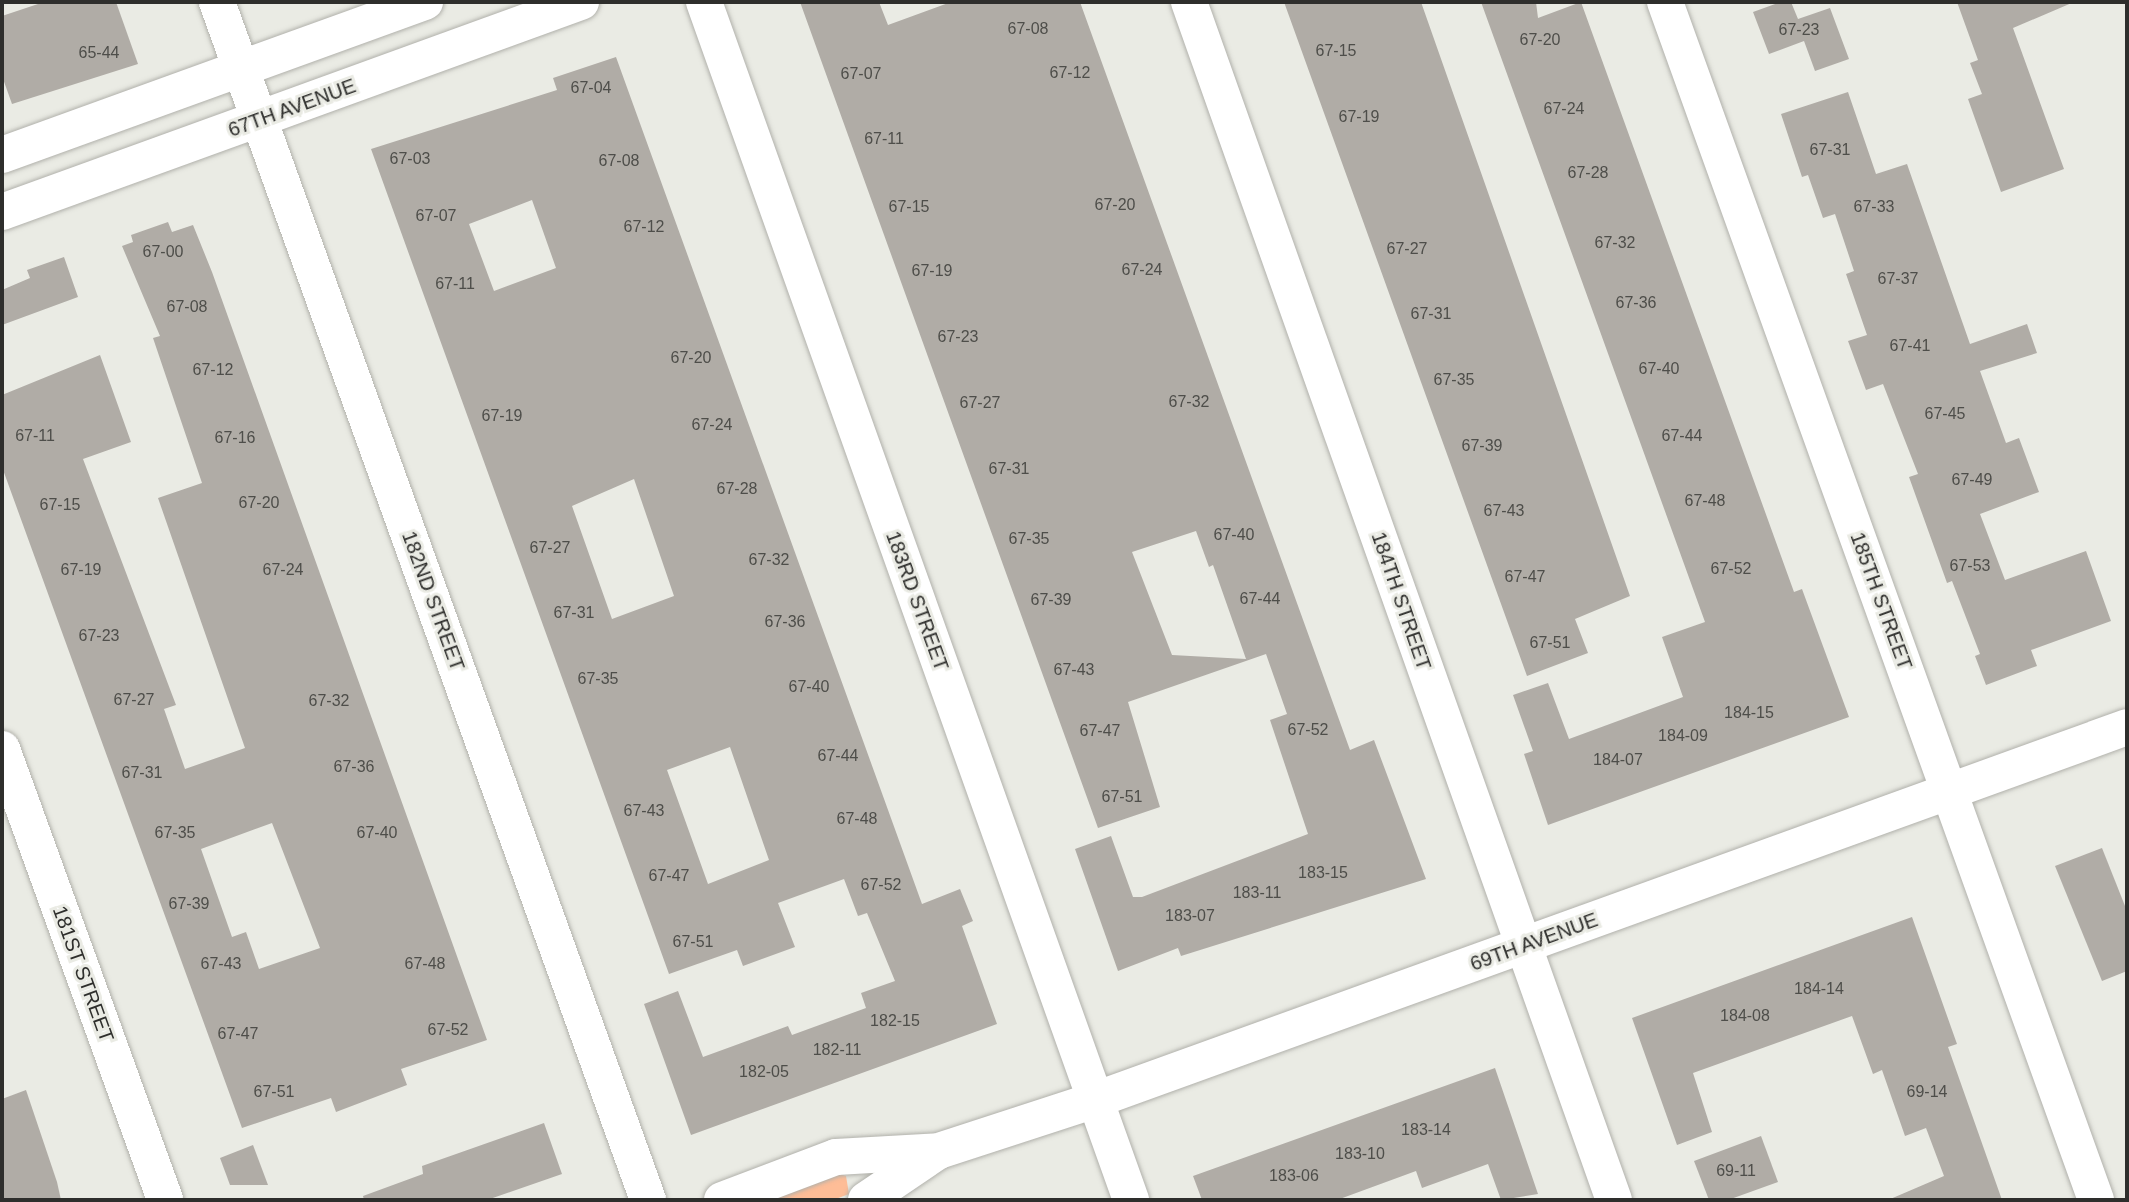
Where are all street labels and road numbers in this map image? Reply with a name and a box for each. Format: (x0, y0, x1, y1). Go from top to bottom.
street label: 67TH AVENUE (224, 74, 360, 142)
street label: 182ND STREET (397, 528, 469, 674)
street label: 183RD STREET (881, 528, 953, 674)
street label: 184TH STREET (1366, 529, 1436, 673)
street label: 185TH STREET (1845, 529, 1917, 673)
street label: 181ST STREET (47, 903, 119, 1045)
street label: 69TH AVENUE (1466, 908, 1602, 976)

